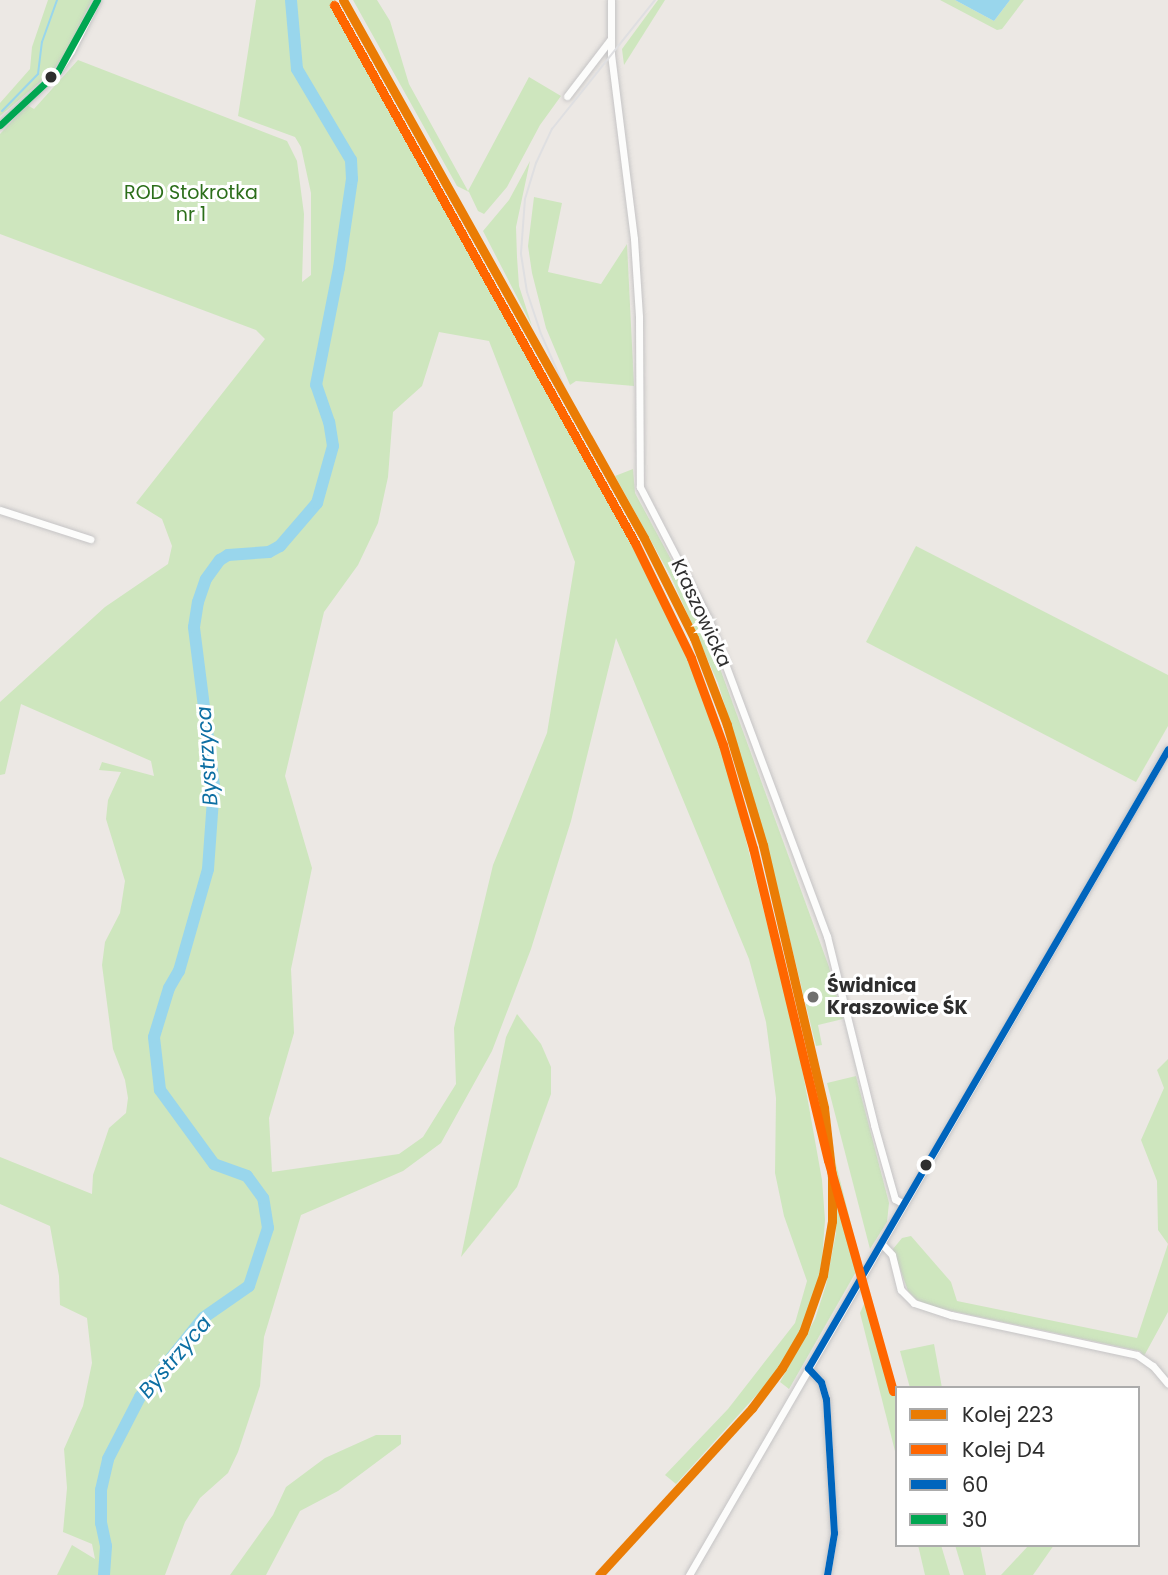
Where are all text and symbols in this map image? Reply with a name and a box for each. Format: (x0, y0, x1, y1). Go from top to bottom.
unlabelled marker (44, 70, 58, 84)
park label: ROD Stokrotka nr 1 (124, 182, 258, 226)
street label: Kraszowicka (666, 555, 736, 671)
water label: Bystrzyca (191, 706, 223, 806)
place label: Świdnica Kraszowice ŚK (827, 975, 968, 1019)
marker: Świdnica Kraszowice ŚK (805, 989, 821, 1005)
unlabelled marker (919, 1158, 933, 1172)
water label: Bystrzyca (133, 1311, 217, 1403)
legend (895, 1386, 1140, 1547)
text: Kolej 223 (962, 1400, 1054, 1429)
text: Kolej D4 (962, 1435, 1045, 1464)
text: 60 (962, 1470, 989, 1499)
text: 30 (962, 1505, 988, 1534)

